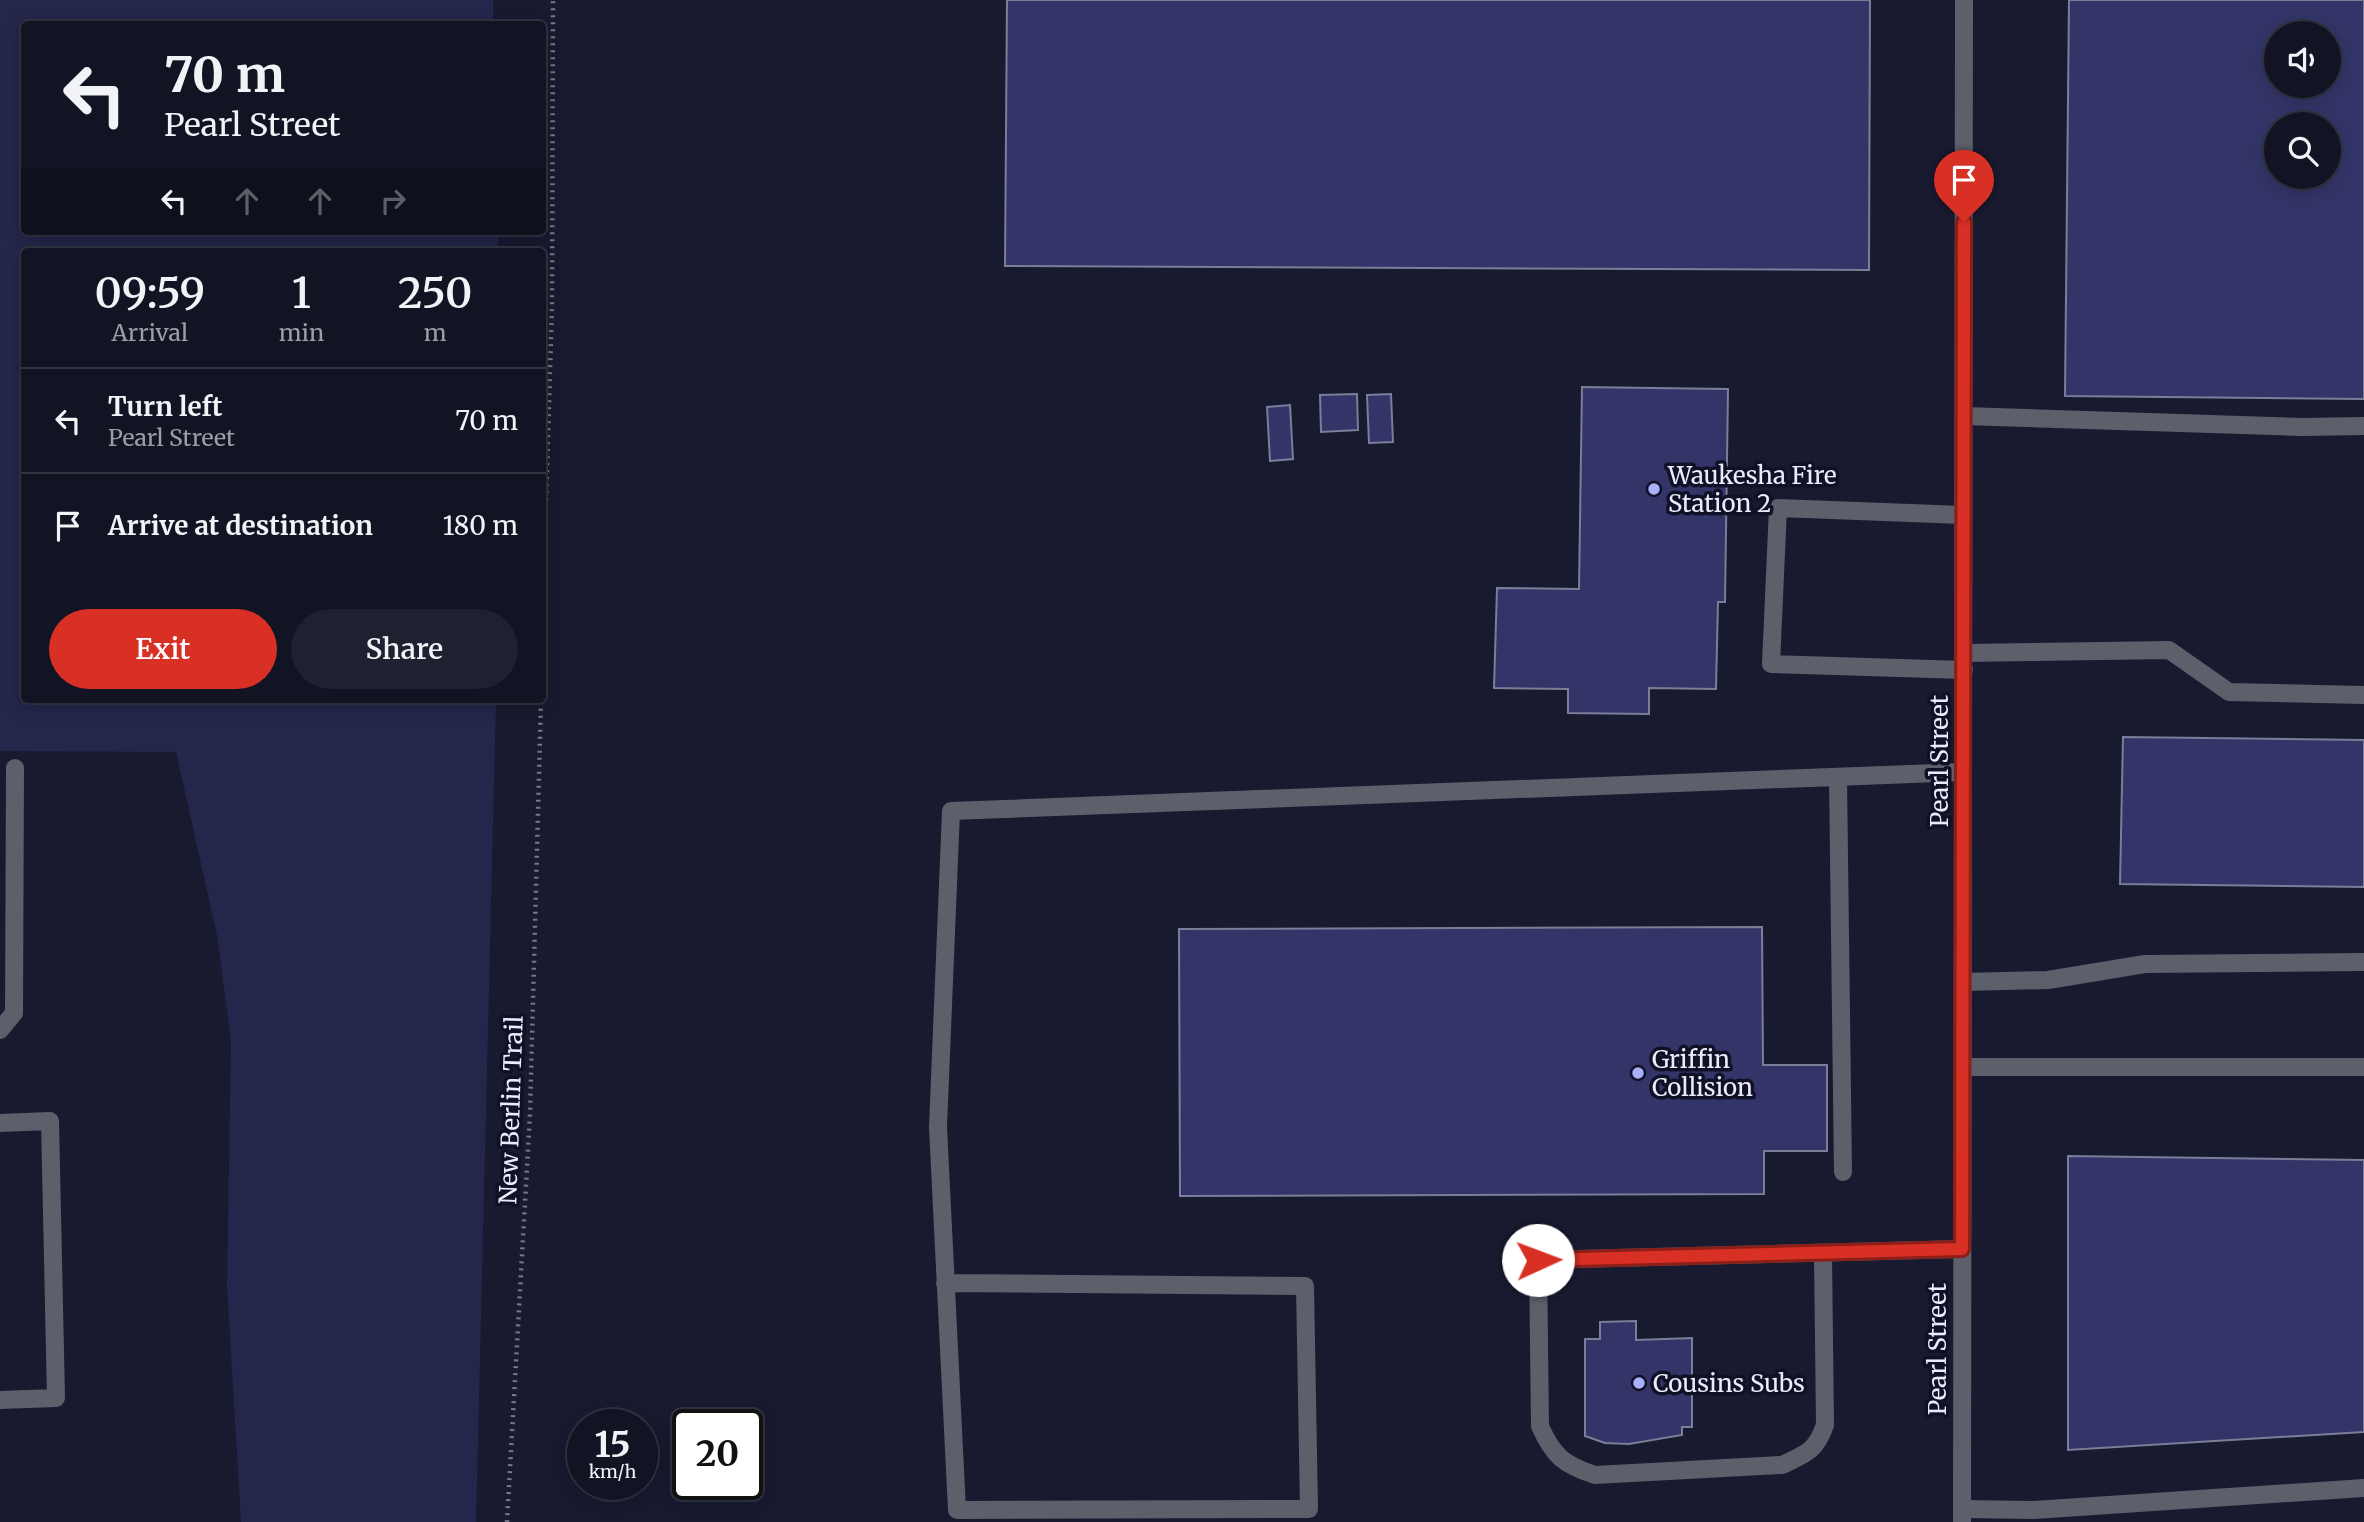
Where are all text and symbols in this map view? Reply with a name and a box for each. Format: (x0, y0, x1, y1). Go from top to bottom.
map controls (2264, 21, 2341, 189)
button: sound (2264, 21, 2341, 98)
text: 70 m (164, 44, 285, 105)
icon: left (49, 49, 140, 140)
text: Pearl Street (164, 105, 341, 145)
button: search (2264, 112, 2341, 189)
pin (1934, 150, 1994, 222)
icon: arrive (1945, 161, 1983, 199)
icon: left (155, 182, 193, 220)
icon: ahead (228, 182, 266, 220)
icon: ahead (301, 182, 339, 220)
icon: right (374, 182, 412, 220)
text: 09:59 (95, 267, 205, 319)
text: 1 (292, 267, 311, 319)
text: 250 (398, 267, 472, 319)
text: Arrival (111, 318, 188, 347)
text: min (279, 318, 324, 347)
text: m (424, 318, 446, 347)
text: Turn left (108, 390, 222, 423)
icon: left (49, 402, 87, 440)
text: 70 m (455, 404, 518, 437)
text: Pearl Street (108, 423, 235, 452)
place label: Waukesha Fire Station 2 (1667, 460, 1836, 519)
marker: Waukesha Fire Station 2 (1646, 481, 1662, 497)
icon: arrive (49, 507, 87, 545)
text: Arrive at destination (108, 509, 373, 542)
text: 180 m (443, 509, 518, 542)
button: Exit (49, 609, 277, 689)
button: Share (291, 609, 518, 689)
street label: Pearl Street (1924, 694, 1955, 827)
street label: New Berlin Trail (492, 1015, 530, 1205)
place label: Griffin Collision (1652, 1044, 1753, 1103)
marker: Griffin Collision (1630, 1065, 1646, 1081)
position arrow (1501, 1223, 1575, 1297)
street label: Pearl Street (1922, 1282, 1953, 1415)
place label: Cousins Subs (1653, 1368, 1805, 1399)
marker: Cousins Subs (1631, 1375, 1647, 1391)
speed limit sign: 20 (672, 1409, 763, 1500)
text: 15 (595, 1423, 630, 1467)
text: km/h (589, 1460, 636, 1483)

